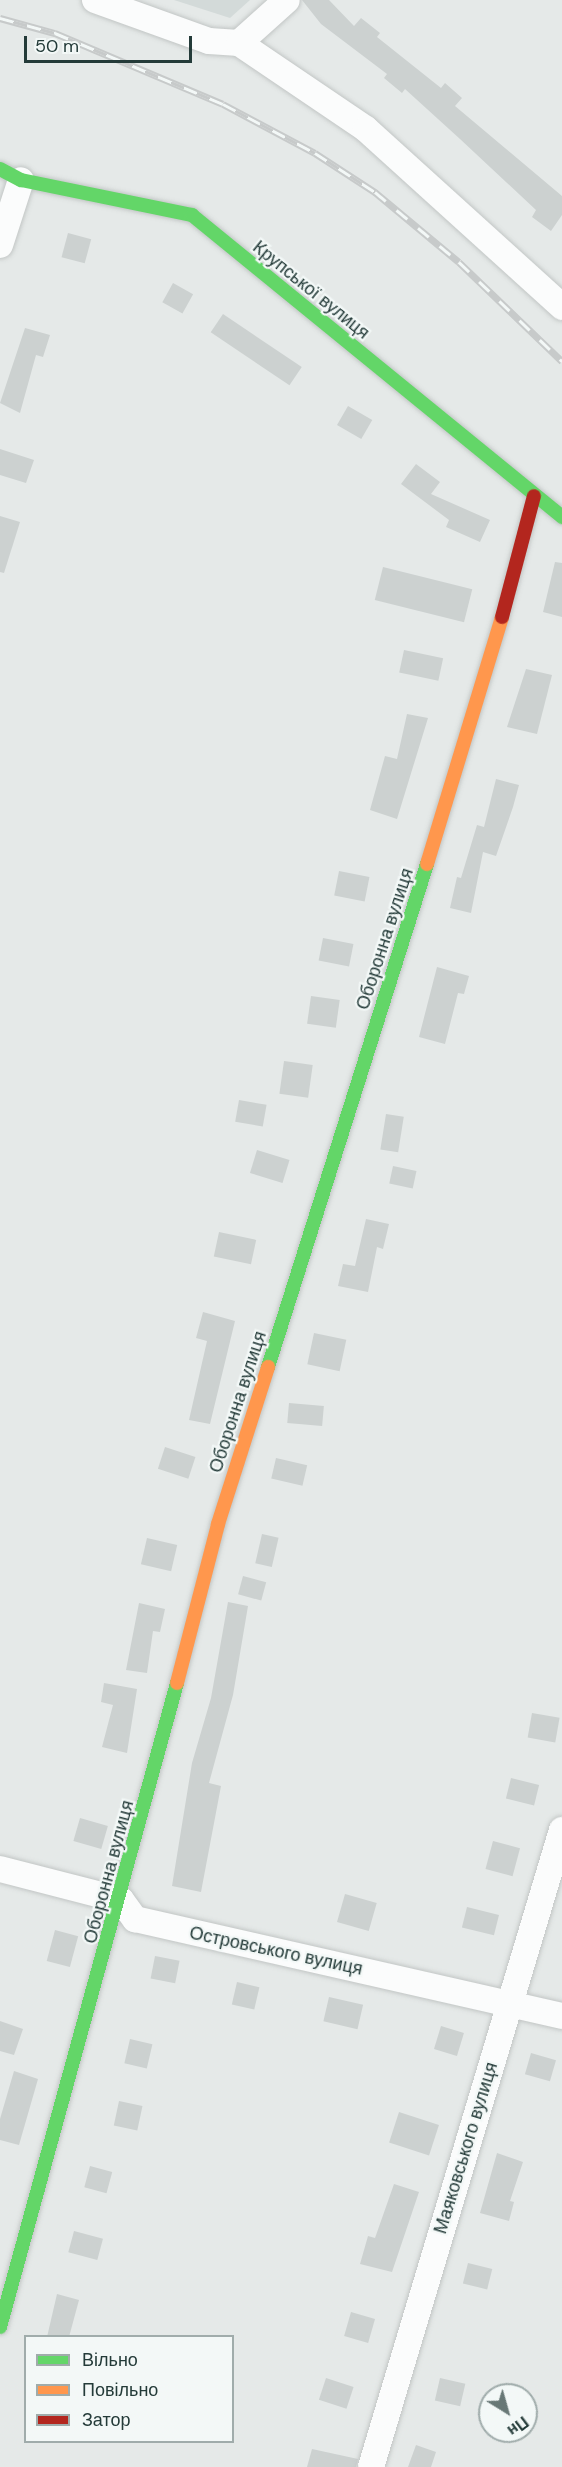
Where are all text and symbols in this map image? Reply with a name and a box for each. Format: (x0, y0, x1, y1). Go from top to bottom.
scale bar (27, 24, 195, 62)
text: 50 m (35, 34, 79, 58)
street label: Крупської вулиця (248, 236, 374, 344)
street label: Оборонна вулиця (352, 866, 418, 1012)
street label: Оборонна вулиця (205, 1329, 271, 1475)
street label: Оборонна вулиця (79, 1798, 139, 1946)
street label: Островського вулиця (187, 1922, 365, 1980)
street label: Маяковського вулиця (430, 2060, 502, 2236)
legend (24, 2335, 234, 2443)
text: Вільно (82, 2348, 138, 2372)
text: Повільно (82, 2378, 158, 2402)
north arrow (478, 2383, 538, 2443)
text: Затор (82, 2408, 131, 2432)
text: Пн (503, 2411, 533, 2441)

